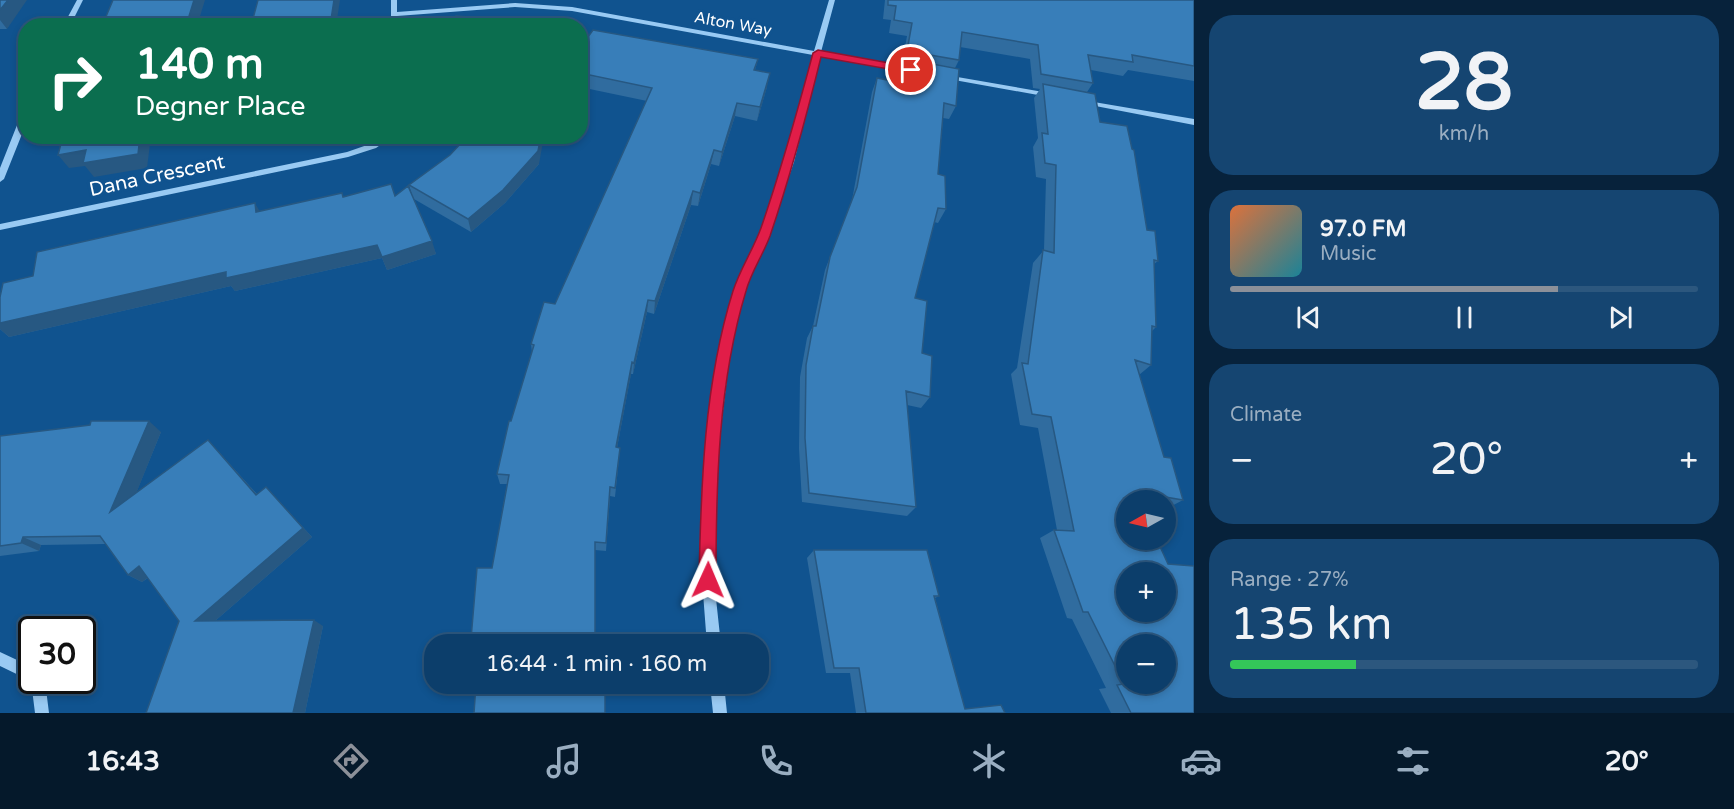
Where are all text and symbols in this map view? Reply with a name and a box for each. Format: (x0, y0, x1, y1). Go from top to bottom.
street label: Alton Way (693, 7, 774, 41)
text: 28 (1415, 36, 1513, 130)
text: 140 m (135, 39, 264, 90)
icon: right (36, 42, 114, 120)
pin (885, 44, 936, 95)
icon: arrive (894, 53, 927, 86)
text: Degner Place (135, 90, 306, 123)
text: km/h (1439, 122, 1489, 146)
street label: Dana Crescent (87, 150, 227, 202)
text: 97.0 FM (1320, 216, 1406, 242)
text: Music (1320, 242, 1376, 266)
icon: previous (1292, 301, 1325, 334)
icon: pause (1448, 301, 1481, 334)
icon: next (1604, 301, 1637, 334)
text: Climate (1230, 403, 1302, 427)
text: 20° (1430, 433, 1503, 487)
text: − (1230, 441, 1254, 480)
text: + (1679, 441, 1698, 480)
north arrow (1116, 490, 1176, 550)
map controls (1116, 490, 1176, 694)
position arrow (676, 548, 740, 612)
button: + (1116, 562, 1176, 622)
text: Range · 27% (1230, 568, 1349, 592)
text: 135 km (1230, 598, 1392, 652)
speed limit sign: 30 (18, 616, 96, 694)
button: − (1116, 634, 1176, 694)
text: 16:44 · 1 min · 160 m (486, 651, 707, 677)
icon: directions (330, 740, 372, 782)
icon: music (543, 740, 585, 782)
icon: phone (755, 740, 797, 782)
icon: climate (968, 740, 1010, 782)
icon: car (1180, 740, 1222, 782)
icon: filters (1392, 740, 1434, 782)
text: 16:43 (85, 745, 160, 778)
text: 20° (1605, 745, 1649, 778)

